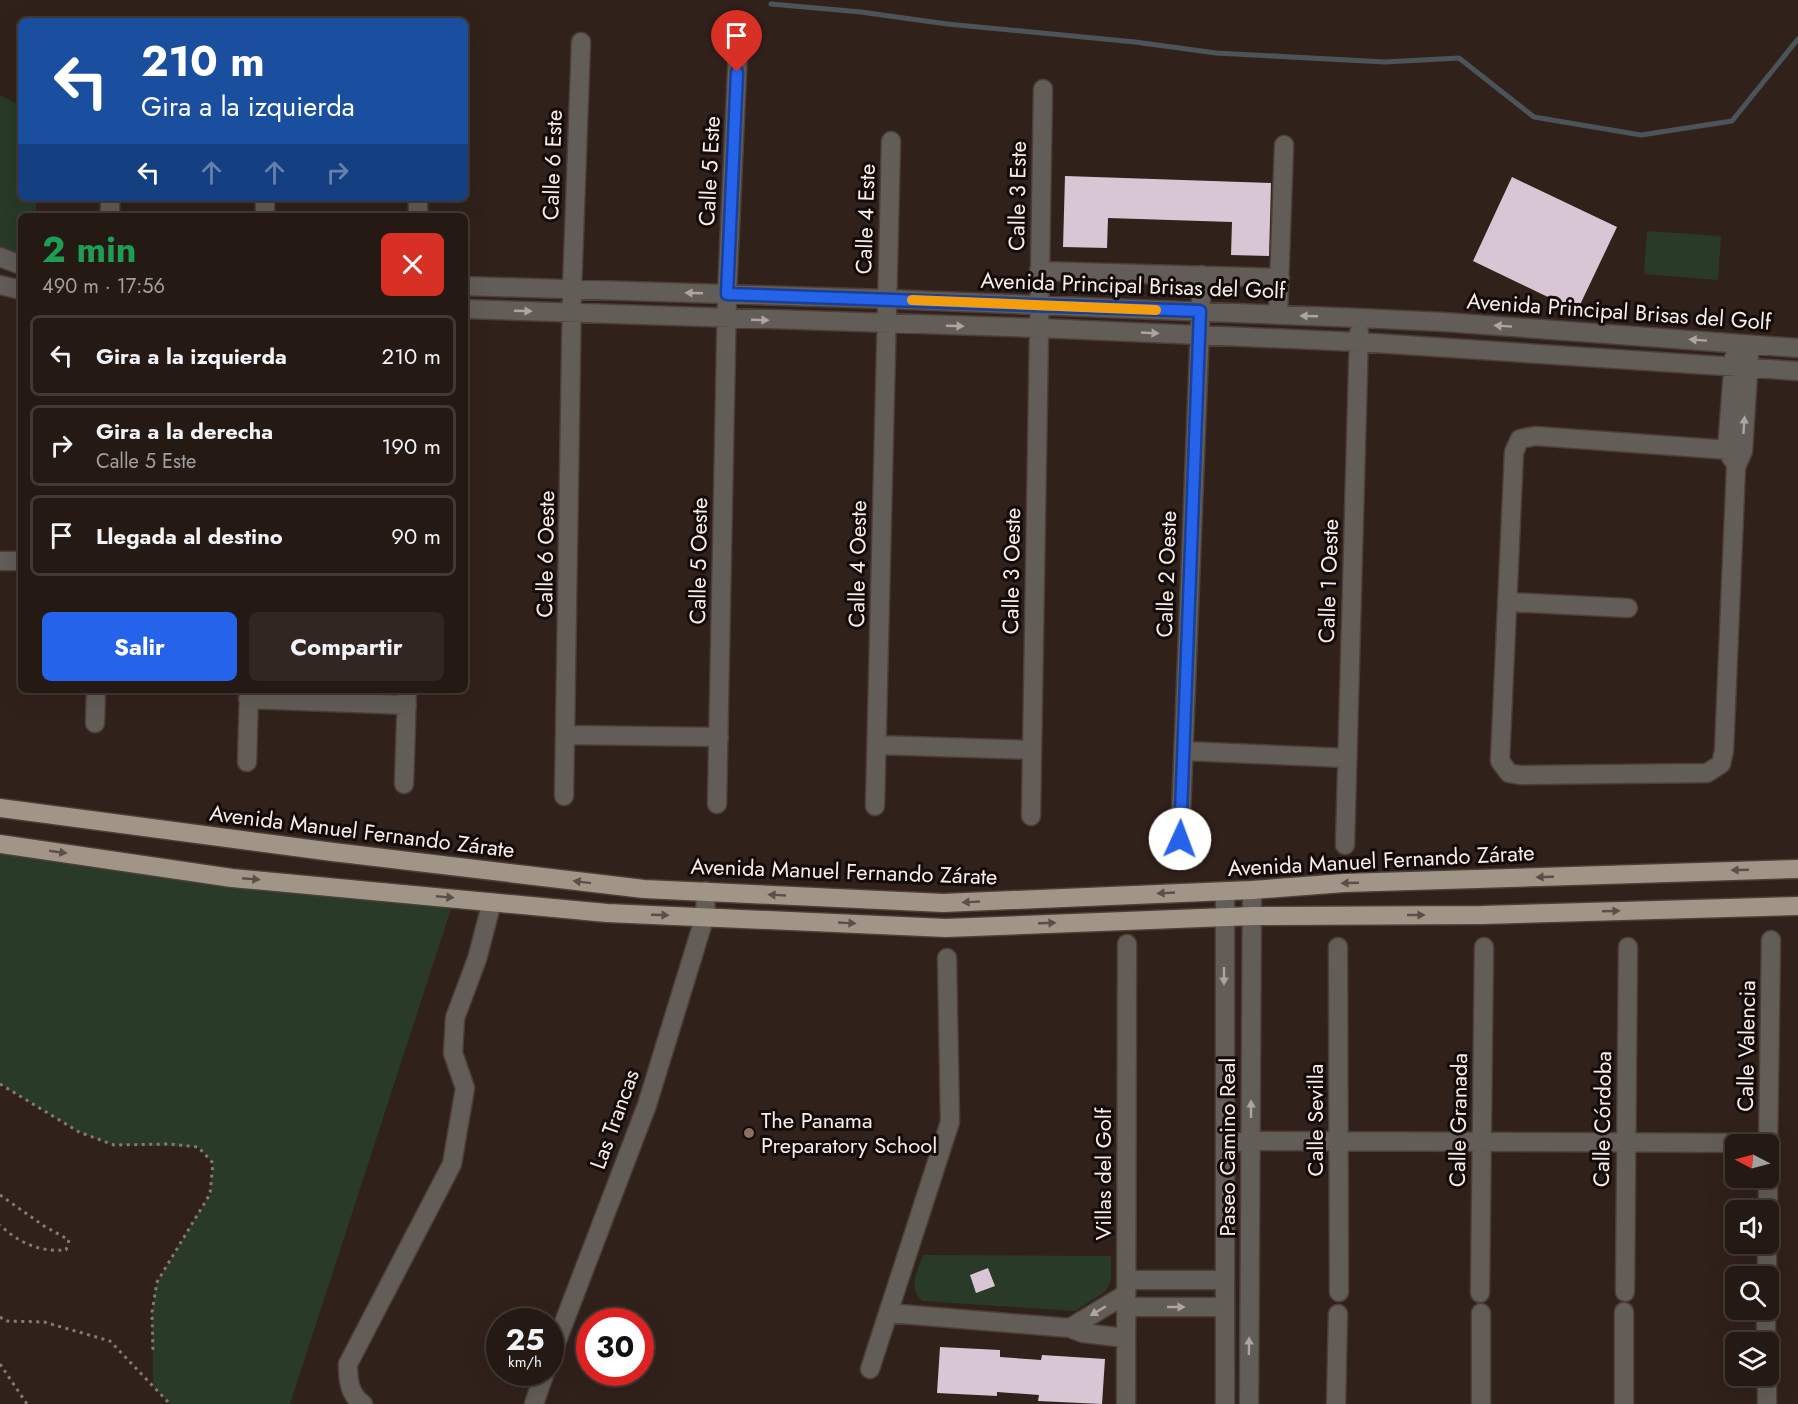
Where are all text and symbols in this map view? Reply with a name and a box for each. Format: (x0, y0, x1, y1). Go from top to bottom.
pin (711, 10, 762, 72)
icon: arrive (720, 19, 753, 52)
text: 210 m (141, 31, 265, 92)
icon: left (42, 42, 120, 120)
text: Gira a la izquierda (141, 87, 355, 126)
street label: Calle 6 Este (534, 109, 570, 221)
street label: Calle 5 Este (690, 115, 728, 227)
street label: Calle 3 Este (1000, 141, 1034, 251)
icon: left (132, 156, 165, 189)
icon: ahead (195, 156, 228, 189)
icon: ahead (258, 156, 291, 189)
icon: right (321, 156, 354, 189)
street label: Calle 4 Este (847, 163, 883, 275)
text: 2 min (42, 223, 137, 275)
button: close (381, 233, 444, 296)
street label: Avenida Principal Brisas del Golf (980, 264, 1287, 306)
text: 490 m · 17:56 (42, 272, 165, 301)
street label: Avenida Principal Brisas del Golf (1466, 284, 1773, 338)
one-way arrow (685, 288, 704, 298)
one-way arrow (514, 306, 533, 316)
one-way arrow (1299, 311, 1318, 320)
one-way arrow (751, 315, 770, 324)
one-way arrow (946, 321, 965, 330)
one-way arrow (1494, 321, 1513, 331)
one-way arrow (1141, 329, 1160, 338)
one-way arrow (1688, 335, 1707, 345)
icon: left (45, 339, 78, 372)
text: Gira a la izquierda (96, 340, 287, 372)
text: 210 m (382, 340, 441, 372)
text: Gira a la derecha (96, 415, 273, 447)
one-way arrow (1740, 415, 1749, 434)
icon: right (45, 429, 78, 462)
text: 190 m (381, 430, 441, 462)
text: Calle 5 Este (96, 447, 196, 476)
street label: Calle 6 Oeste (528, 490, 562, 618)
street label: Calle 5 Oeste (681, 497, 715, 625)
street label: Calle 4 Oeste (840, 500, 874, 628)
street label: Calle 3 Oeste (994, 507, 1028, 635)
street label: Calle 2 Oeste (1148, 510, 1184, 638)
street label: Calle 1 Oeste (1310, 518, 1346, 644)
icon: arrive (45, 519, 78, 552)
text: Llegada al destino (96, 520, 283, 552)
text: 90 m (391, 520, 441, 552)
button: Salir (42, 612, 237, 681)
button: Compartir (249, 612, 444, 681)
street label: Avenida Manuel Fernando Zárate (208, 796, 516, 866)
position arrow (1148, 807, 1212, 871)
street label: Avenida Manuel Fernando Zárate (1227, 836, 1535, 884)
one-way arrow (49, 848, 68, 857)
street label: Avenida Manuel Fernando Zárate (690, 850, 998, 892)
one-way arrow (1730, 866, 1749, 875)
one-way arrow (1535, 872, 1554, 881)
one-way arrow (242, 874, 261, 884)
one-way arrow (573, 877, 592, 886)
one-way arrow (1340, 879, 1359, 888)
one-way arrow (1157, 889, 1176, 898)
one-way arrow (767, 890, 786, 899)
one-way arrow (436, 893, 455, 902)
one-way arrow (962, 897, 981, 906)
one-way arrow (1602, 907, 1621, 916)
one-way arrow (651, 910, 670, 919)
one-way arrow (1407, 910, 1426, 920)
one-way arrow (838, 918, 857, 927)
one-way arrow (1037, 919, 1056, 928)
one-way arrow (1219, 967, 1229, 986)
street label: Calle Valencia (1729, 980, 1763, 1112)
street label: Calle Córdoba (1585, 1051, 1619, 1187)
street label: Calle Granada (1441, 1053, 1475, 1187)
street label: Paseo Camino Real (1211, 1058, 1243, 1236)
street label: Calle Sevilla (1299, 1064, 1331, 1176)
street label: Las Trancas (581, 1065, 647, 1173)
one-way arrow (1246, 1099, 1256, 1118)
place label: The Panama Preparatory School (761, 1104, 937, 1161)
street label: Villas del Golf (1087, 1107, 1119, 1240)
marker: The Panama Preparatory School (742, 1126, 756, 1140)
north arrow (1725, 1134, 1779, 1188)
map controls (1725, 1134, 1779, 1386)
button: sound (1725, 1200, 1779, 1254)
button: search (1725, 1266, 1779, 1320)
one-way arrow (1166, 1302, 1185, 1312)
one-way arrow (1090, 1305, 1106, 1316)
speed limit sign: 30 (576, 1308, 654, 1386)
text: 25 (505, 1318, 545, 1361)
button: layers (1725, 1332, 1779, 1386)
one-way arrow (1244, 1336, 1254, 1355)
text: km/h (508, 1351, 542, 1373)

